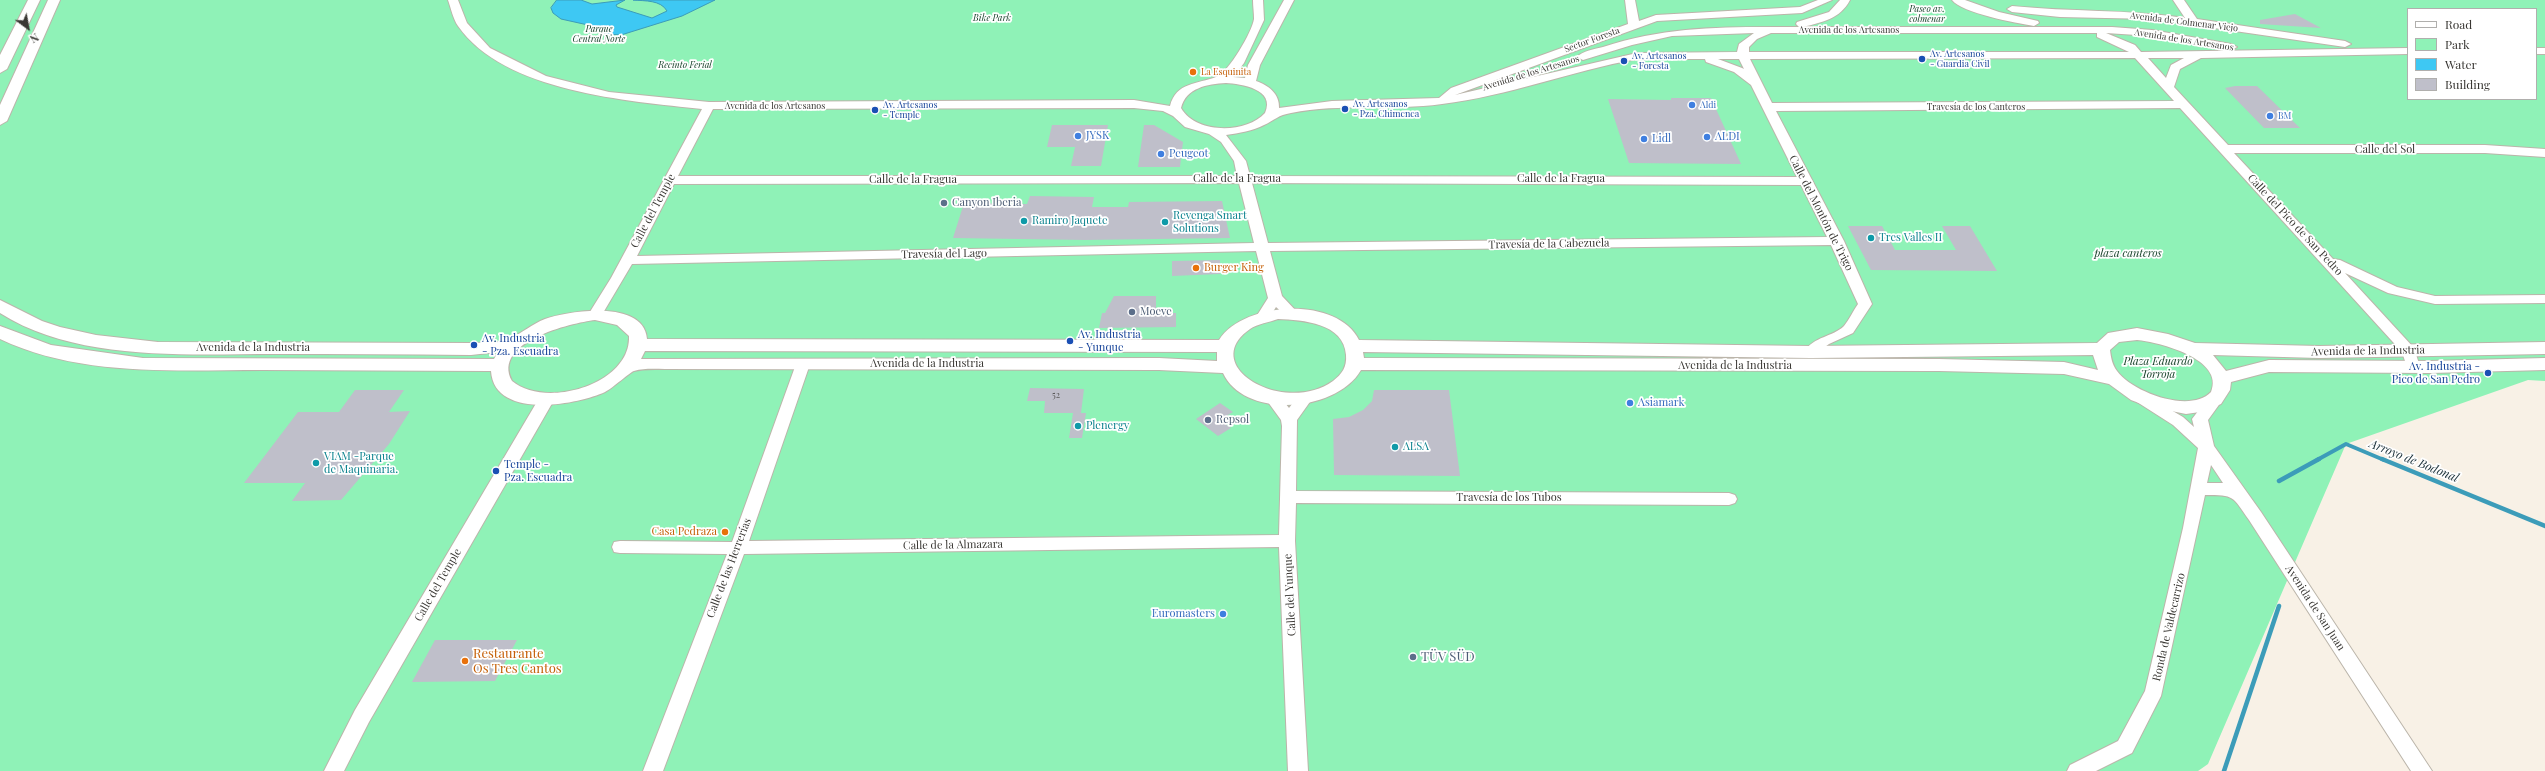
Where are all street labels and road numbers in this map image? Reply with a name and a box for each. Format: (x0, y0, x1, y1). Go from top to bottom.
street label: Avenida de Colmenar Viejo (2129, 10, 2239, 34)
street label: Sector Foresta (1563, 25, 1621, 55)
street label: Avenida de los Artesanos (1799, 25, 1899, 35)
street label: Avenida de los Artesanos (2134, 27, 2234, 53)
street label: Avenida de los Artesanos (1481, 53, 1581, 93)
street label: Avenida de los Artesanos (725, 101, 825, 111)
street label: Travesía de los Canteros (1927, 102, 2025, 112)
street label: Calle del Sol (2355, 143, 2415, 157)
street label: Calle del Montón de Trigo (1786, 153, 1856, 273)
street label: Calle del Temple (628, 172, 678, 250)
street label: Calle de la Fragua (1193, 172, 1281, 186)
street label: Calle de la Fragua (1517, 172, 1605, 186)
street label: Calle del Pico de San Pedro (2245, 172, 2345, 278)
street label: Calle de la Fragua (869, 173, 957, 187)
street label: Travesía de la Cabezuela (1488, 236, 1610, 252)
street label: Travesía del Lago (901, 247, 987, 261)
street label: Avenida de la Industria (196, 341, 310, 355)
street label: Avenida de la Industria (2311, 343, 2425, 359)
street label: Avenida de la Industria (870, 357, 984, 371)
street label: Avenida de la Industria (1678, 359, 1792, 373)
street label: Travesía de los Tubos (1456, 491, 1562, 505)
street label: Calle de las Herrerías (704, 516, 754, 620)
street label: Calle de la Almazara (903, 538, 1003, 552)
street label: Calle del Temple (412, 546, 464, 624)
street label: Calle del Yunque (1281, 553, 1299, 637)
street label: Avenida de San Juan (2282, 563, 2348, 653)
street label: Ronda de Valdecarrizo (2150, 572, 2188, 682)

